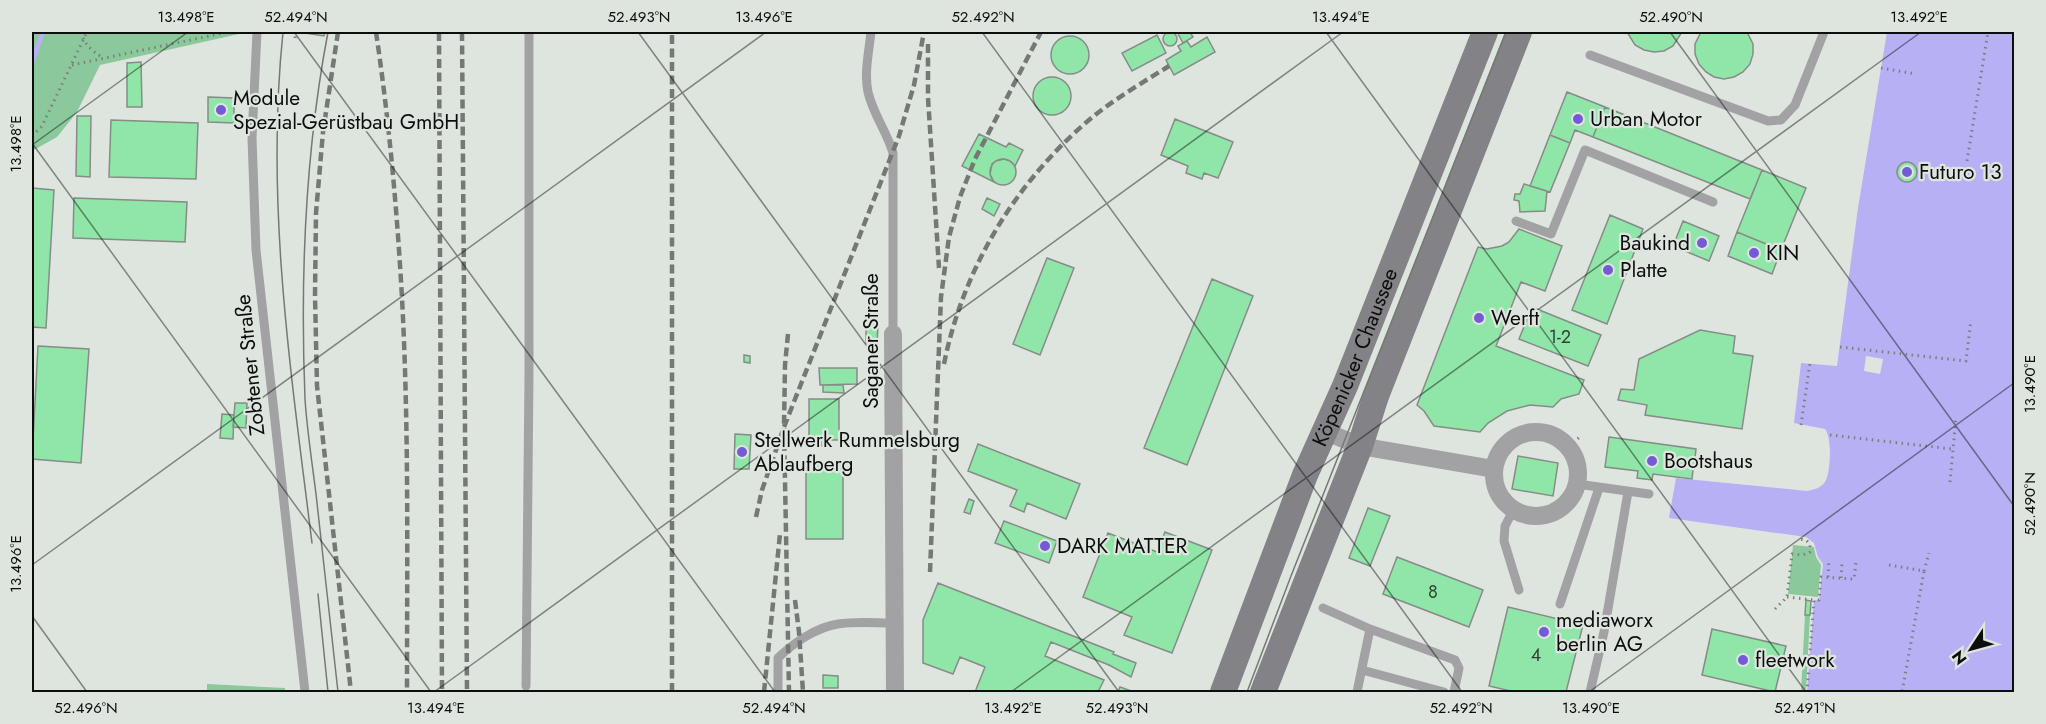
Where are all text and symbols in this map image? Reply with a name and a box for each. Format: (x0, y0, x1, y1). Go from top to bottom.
text: 13.498°E (157, 6, 215, 28)
text: 52.494°N (264, 6, 328, 28)
text: 52.493°N (608, 6, 670, 28)
text: 13.496°E (735, 6, 793, 28)
text: 52.492°N (951, 6, 1015, 28)
text: 13.494°E (1312, 6, 1370, 28)
text: 52.490°N (1639, 6, 1703, 28)
text: 13.492°E (1890, 6, 1948, 28)
place label: Module Spezial-Gerüstbau GmbH (233, 83, 459, 137)
marker: Module Spezial-Gerüstbau GmbH (214, 103, 228, 117)
place label: Urban Motor (1590, 104, 1703, 134)
marker: Urban Motor (1571, 112, 1585, 126)
text: 13.498°E (5, 115, 27, 173)
place label: Futuro 13 (1919, 157, 2002, 187)
marker: Futuro 13 (1900, 165, 1914, 179)
place label: Baukind (1619, 228, 1690, 258)
marker: Baukind (1695, 236, 1709, 250)
place label: KIN (1766, 238, 1799, 268)
marker: KIN (1747, 246, 1761, 260)
place label: Platte (1620, 255, 1668, 285)
street label: Köpenicker Chaussee (1305, 263, 1405, 451)
marker: Platte (1601, 263, 1615, 277)
street label: Saganer Straße (856, 273, 886, 409)
street label: Zobtener Straße (228, 293, 272, 437)
place label: Werft (1491, 303, 1539, 333)
marker: Werft (1472, 311, 1486, 325)
house number: 1-2 (1549, 324, 1571, 350)
text: 13.490°E (2019, 355, 2041, 413)
place label: Stellwerk Rummelsburg Ablaufberg (754, 425, 960, 479)
marker: Stellwerk Rummelsburg Ablaufberg (735, 445, 749, 459)
place label: Bootshaus (1664, 446, 1753, 476)
marker: Bootshaus (1645, 454, 1659, 468)
text: 52.490°N (2019, 472, 2041, 536)
place label: DARK MATTER (1057, 531, 1188, 561)
text: 13.496°E (5, 535, 27, 593)
marker: DARK MATTER (1038, 539, 1052, 553)
house number: 8 (1428, 579, 1438, 605)
place label: mediaworx berlin AG (1556, 605, 1653, 659)
north arrow (1941, 619, 2001, 679)
marker: mediaworx berlin AG (1537, 625, 1551, 639)
house number: 4 (1531, 642, 1541, 668)
place label: fleetwork (1755, 645, 1835, 675)
text: N (1946, 646, 1972, 669)
marker: fleetwork (1736, 653, 1750, 667)
text: 52.496°N (54, 697, 118, 719)
text: 13.494°E (407, 697, 465, 719)
text: 52.494°N (742, 697, 806, 719)
text: 13.492°E (984, 697, 1042, 719)
text: 52.493°N (1086, 697, 1148, 719)
text: 52.492°N (1429, 697, 1493, 719)
text: 13.490°E (1562, 697, 1620, 719)
text: 52.491°N (1774, 697, 1836, 719)

